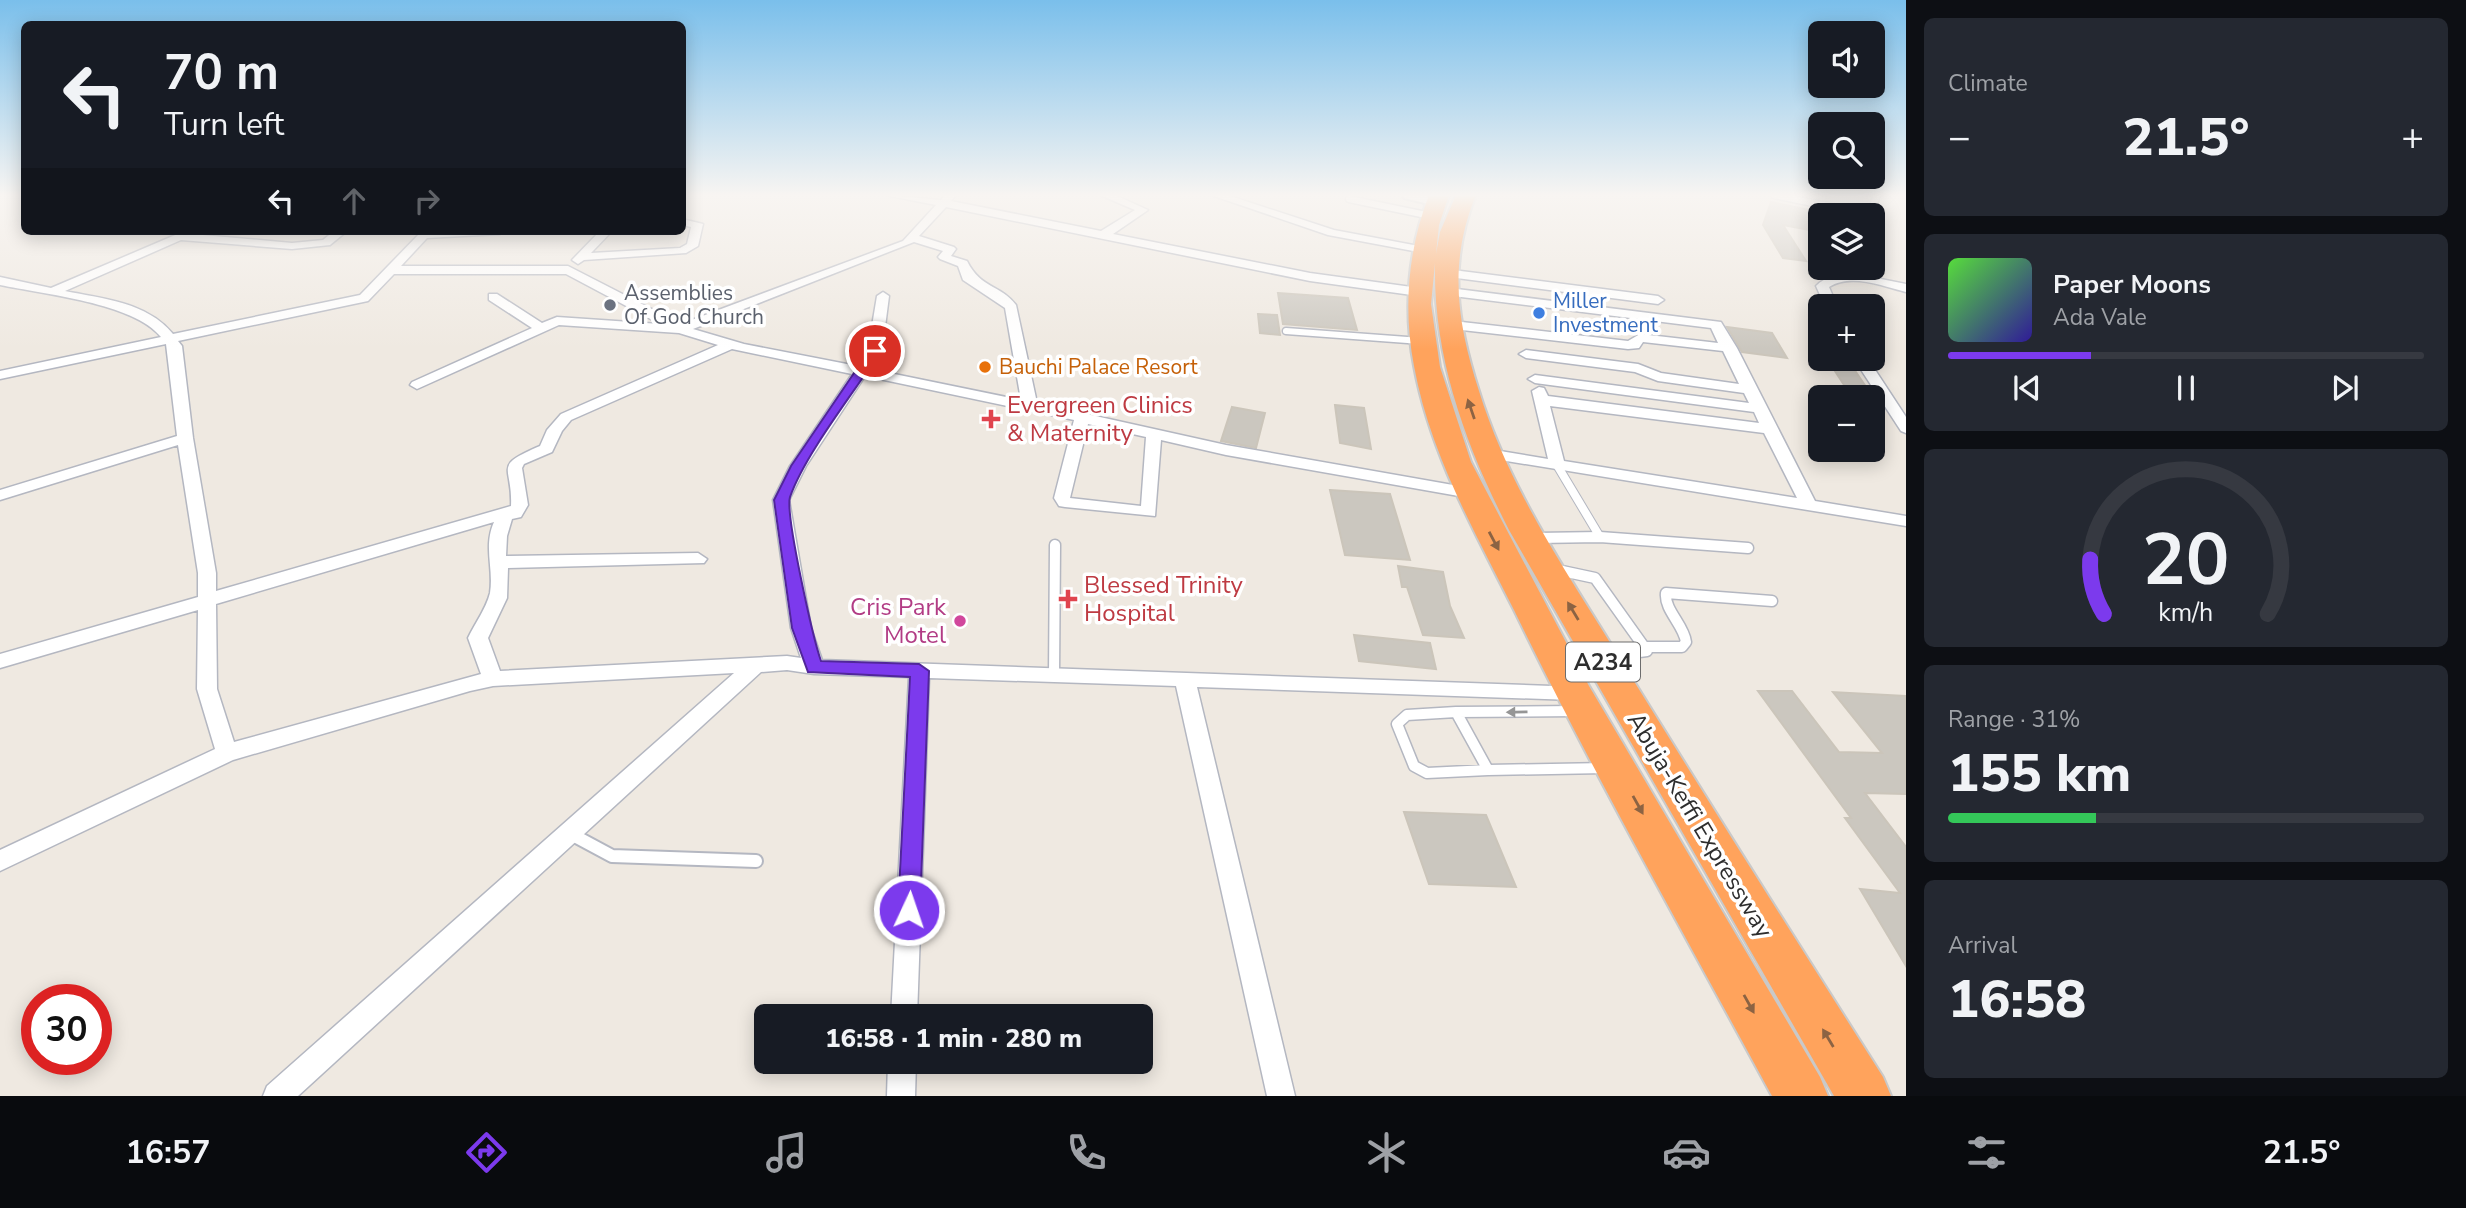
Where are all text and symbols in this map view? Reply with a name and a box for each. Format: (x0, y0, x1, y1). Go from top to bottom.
map controls (1808, 21, 1885, 462)
button: sound (1808, 21, 1885, 98)
text: 70 m (164, 39, 279, 106)
icon: left (49, 49, 140, 140)
text: Climate (1948, 68, 2028, 99)
text: 21.5° (2122, 102, 2250, 173)
text: Turn left (164, 103, 284, 146)
button: search (1808, 112, 1885, 189)
text: − (1948, 112, 1971, 163)
text: + (2401, 112, 2424, 163)
icon: left (262, 182, 300, 220)
icon: ahead (335, 182, 373, 220)
icon: right (408, 182, 446, 220)
button: layers (1808, 203, 1885, 280)
text: Paper Moons (2053, 267, 2211, 302)
place label: Assemblies Of God Church (624, 279, 764, 331)
place label: Miller Investment (1553, 287, 1658, 339)
button: + (1808, 294, 1885, 371)
marker: Assemblies Of God Church (602, 297, 618, 313)
text: Ada Vale (2053, 302, 2147, 333)
marker: Miller Investment (1531, 305, 1547, 321)
pin (845, 321, 905, 381)
icon: arrive (856, 332, 894, 370)
place label: Bauchi Palace Resort (999, 353, 1198, 381)
marker: Bauchi Palace Resort (977, 359, 993, 375)
icon: previous (2008, 369, 2046, 407)
icon: pause (2167, 369, 2205, 407)
icon: next (2326, 369, 2364, 407)
button: − (1808, 385, 1885, 462)
place label: Evergreen Clinics & Maternity (1007, 389, 1193, 449)
one-way arrow (1465, 398, 1476, 419)
marker: Evergreen Clinics & Maternity (981, 409, 1001, 429)
text: 20 (2142, 510, 2230, 610)
one-way arrow (1488, 531, 1499, 551)
place label: Blessed Trinity Hospital (1084, 569, 1244, 629)
marker: Blessed Trinity Hospital (1058, 589, 1078, 609)
place label: Cris Park Motel (850, 591, 947, 651)
text: km/h (2158, 596, 2214, 630)
one-way arrow (1567, 602, 1579, 621)
marker: Cris Park Motel (952, 613, 968, 629)
road number: A234 (1566, 642, 1640, 682)
text: Range · 31% (1948, 704, 2080, 735)
one-way arrow (1506, 706, 1528, 717)
street label: Abuja-Keffi Expressway (1620, 706, 1780, 944)
text: 155 km (1948, 738, 2131, 809)
one-way arrow (1632, 795, 1644, 815)
position arrow (872, 873, 946, 947)
text: Arrival (1948, 930, 2017, 961)
text: 16:58 (1948, 964, 2086, 1035)
speed limit sign: 30 (21, 984, 112, 1075)
one-way arrow (1743, 994, 1755, 1013)
text: 16:58 · 1 min · 280 m (825, 1021, 1082, 1056)
one-way arrow (1822, 1028, 1835, 1047)
icon: directions (462, 1128, 511, 1177)
icon: music (762, 1128, 811, 1177)
icon: phone (1062, 1128, 1111, 1177)
icon: climate (1362, 1128, 1411, 1177)
icon: car (1662, 1128, 1711, 1177)
icon: filters (1962, 1128, 2011, 1177)
text: 16:57 (126, 1131, 210, 1174)
text: 21.5° (2263, 1131, 2340, 1174)

